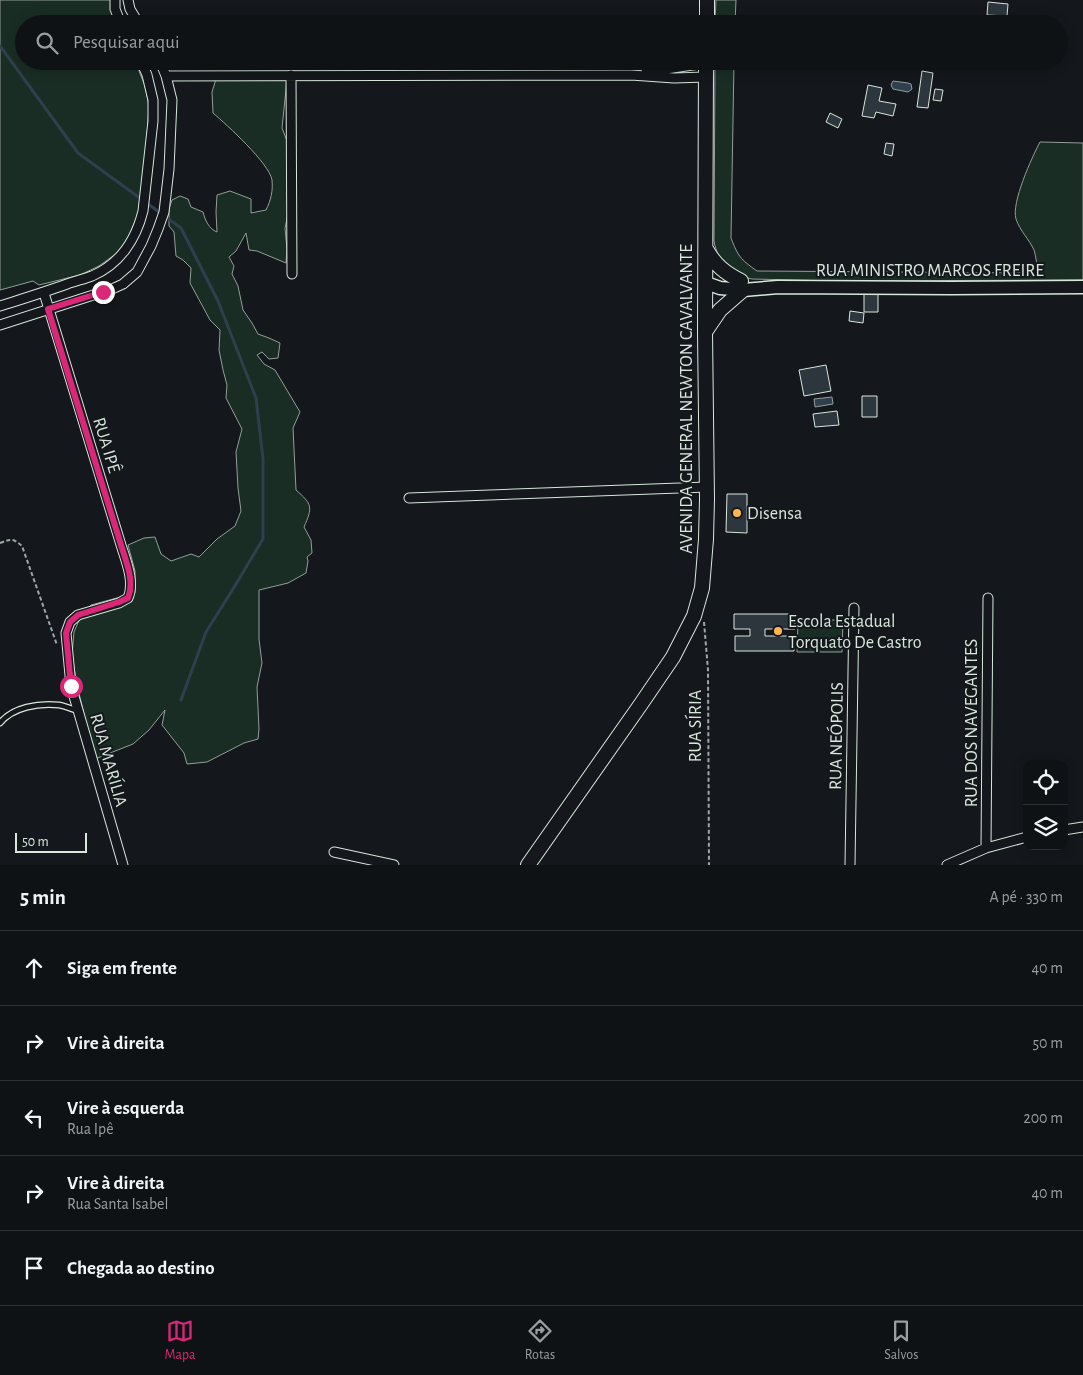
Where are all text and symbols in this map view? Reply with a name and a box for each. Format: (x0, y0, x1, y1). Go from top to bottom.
search box (15, 15, 1068, 70)
icon: search (33, 29, 61, 57)
text: Pesquisar aqui (73, 33, 179, 52)
street label: AVENIDA GENERAL NEWTON CAVALVANTE (678, 244, 696, 554)
street label: RUA MINISTRO MARCOS FREIRE (816, 262, 1044, 280)
route end (92, 281, 115, 304)
street label: RUA IPÊ (89, 415, 126, 475)
place label: Disensa (747, 505, 802, 523)
marker: Disensa (731, 507, 743, 519)
place label: Escola Estadual Torquato De Castro (788, 613, 922, 652)
marker: Escola Estadual Torquato De Castro (772, 625, 784, 637)
street label: RUA DOS NAVEGANTES (963, 639, 981, 807)
route start (60, 675, 83, 698)
street label: RUA NEÓPOLIS (824, 682, 847, 790)
street label: RUA SÍRIA (684, 689, 705, 762)
street label: RUA MARÍLIA (86, 711, 133, 810)
map controls (1023, 760, 1068, 850)
button: locate (1023, 760, 1068, 805)
button: layers (1023, 805, 1068, 850)
scale bar (15, 830, 88, 853)
text: 50 m (22, 835, 49, 849)
text: 5 min (20, 887, 66, 908)
text: A pé · 330 m (990, 889, 1063, 905)
icon: ahead (20, 954, 48, 982)
text: Siga em frente (67, 959, 177, 978)
text: 40 m (1031, 960, 1063, 976)
icon: right (20, 1029, 48, 1057)
text: Vire à direita (67, 1034, 165, 1053)
text: 50 m (1032, 1035, 1063, 1051)
text: Vire à esquerda (67, 1099, 184, 1118)
icon: left (20, 1104, 48, 1132)
text: 200 m (1023, 1110, 1063, 1126)
text: Rua Ipê (67, 1121, 114, 1137)
text: Vire à direita (67, 1174, 165, 1193)
icon: right (20, 1179, 48, 1207)
text: 40 m (1031, 1185, 1063, 1201)
text: Rua Santa Isabel (67, 1196, 168, 1212)
icon: arrive (20, 1254, 48, 1282)
text: Chegada ao destino (67, 1259, 215, 1278)
tab: Mapa (165, 1317, 196, 1364)
tab: Rotas (525, 1317, 555, 1364)
tab: Salvos (884, 1317, 918, 1364)

